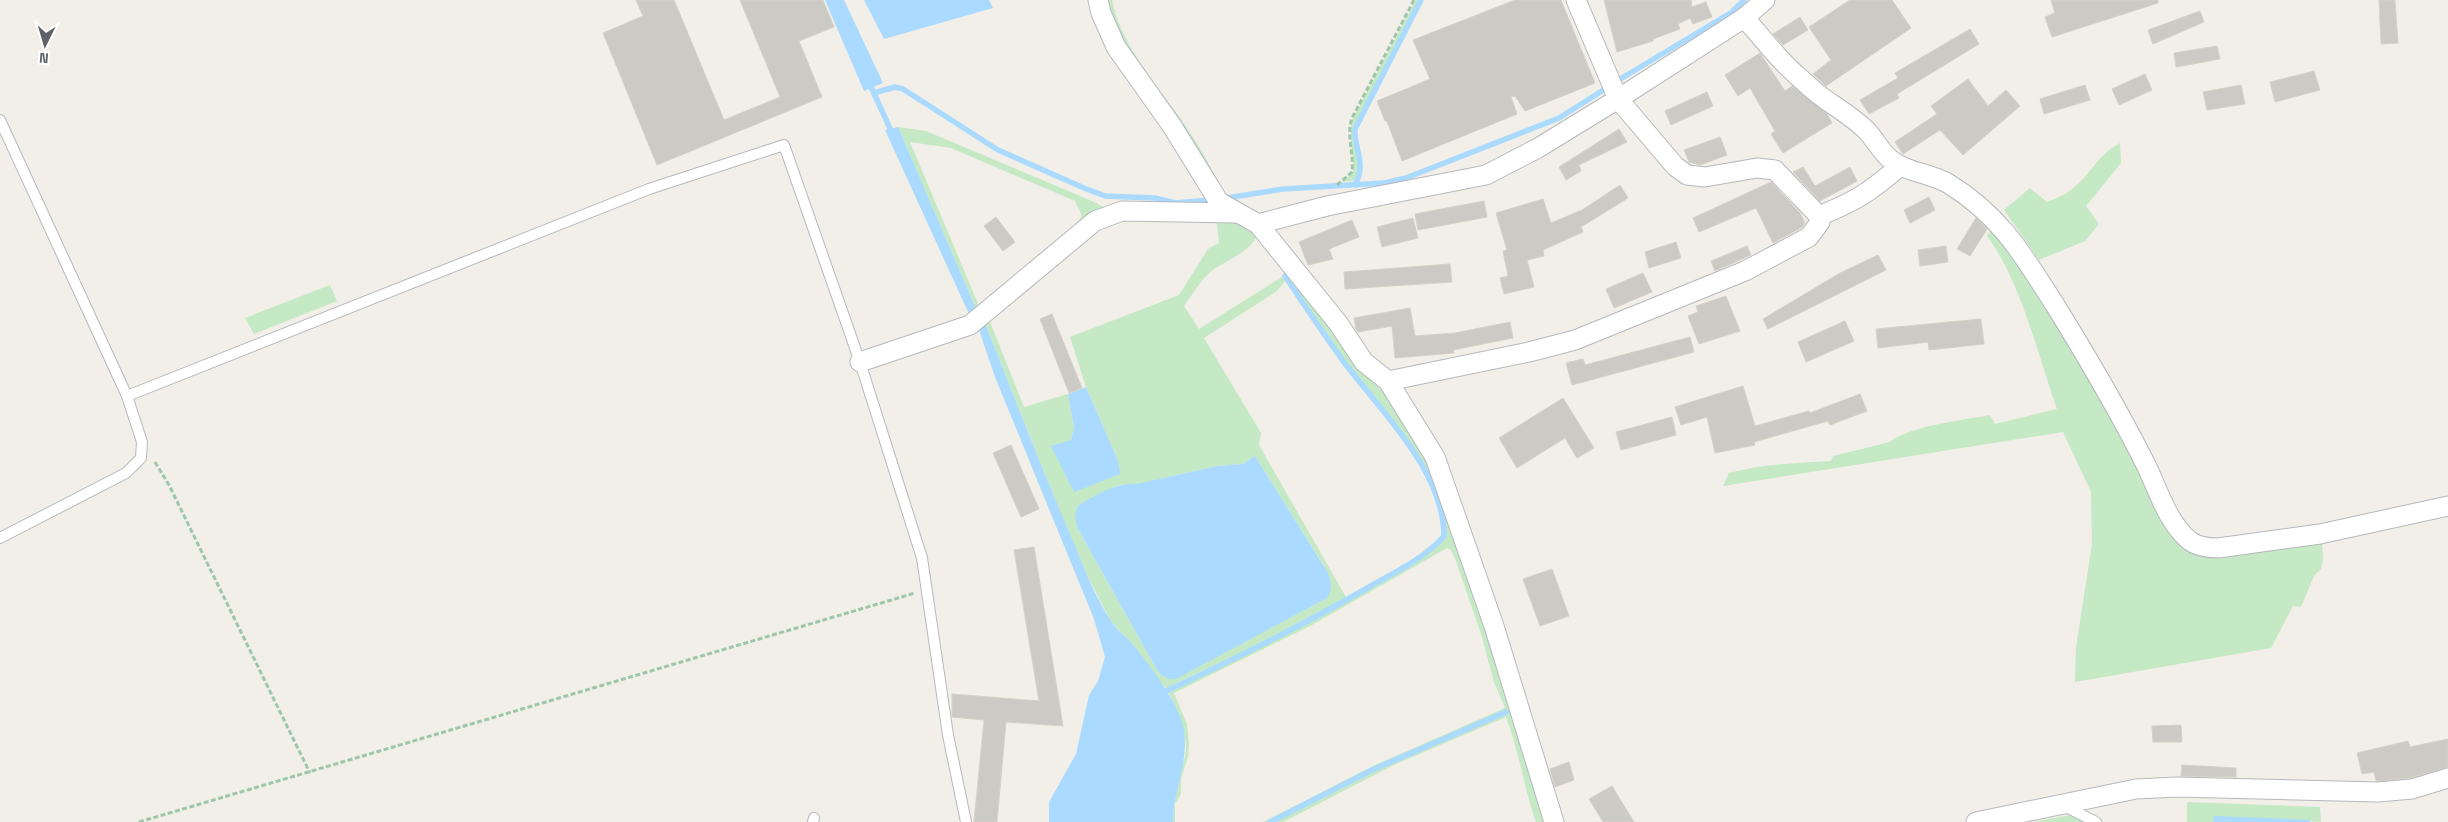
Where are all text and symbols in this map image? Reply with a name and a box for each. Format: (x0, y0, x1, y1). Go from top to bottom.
north arrow (20, 20, 70, 70)
text: N (38, 49, 49, 67)

